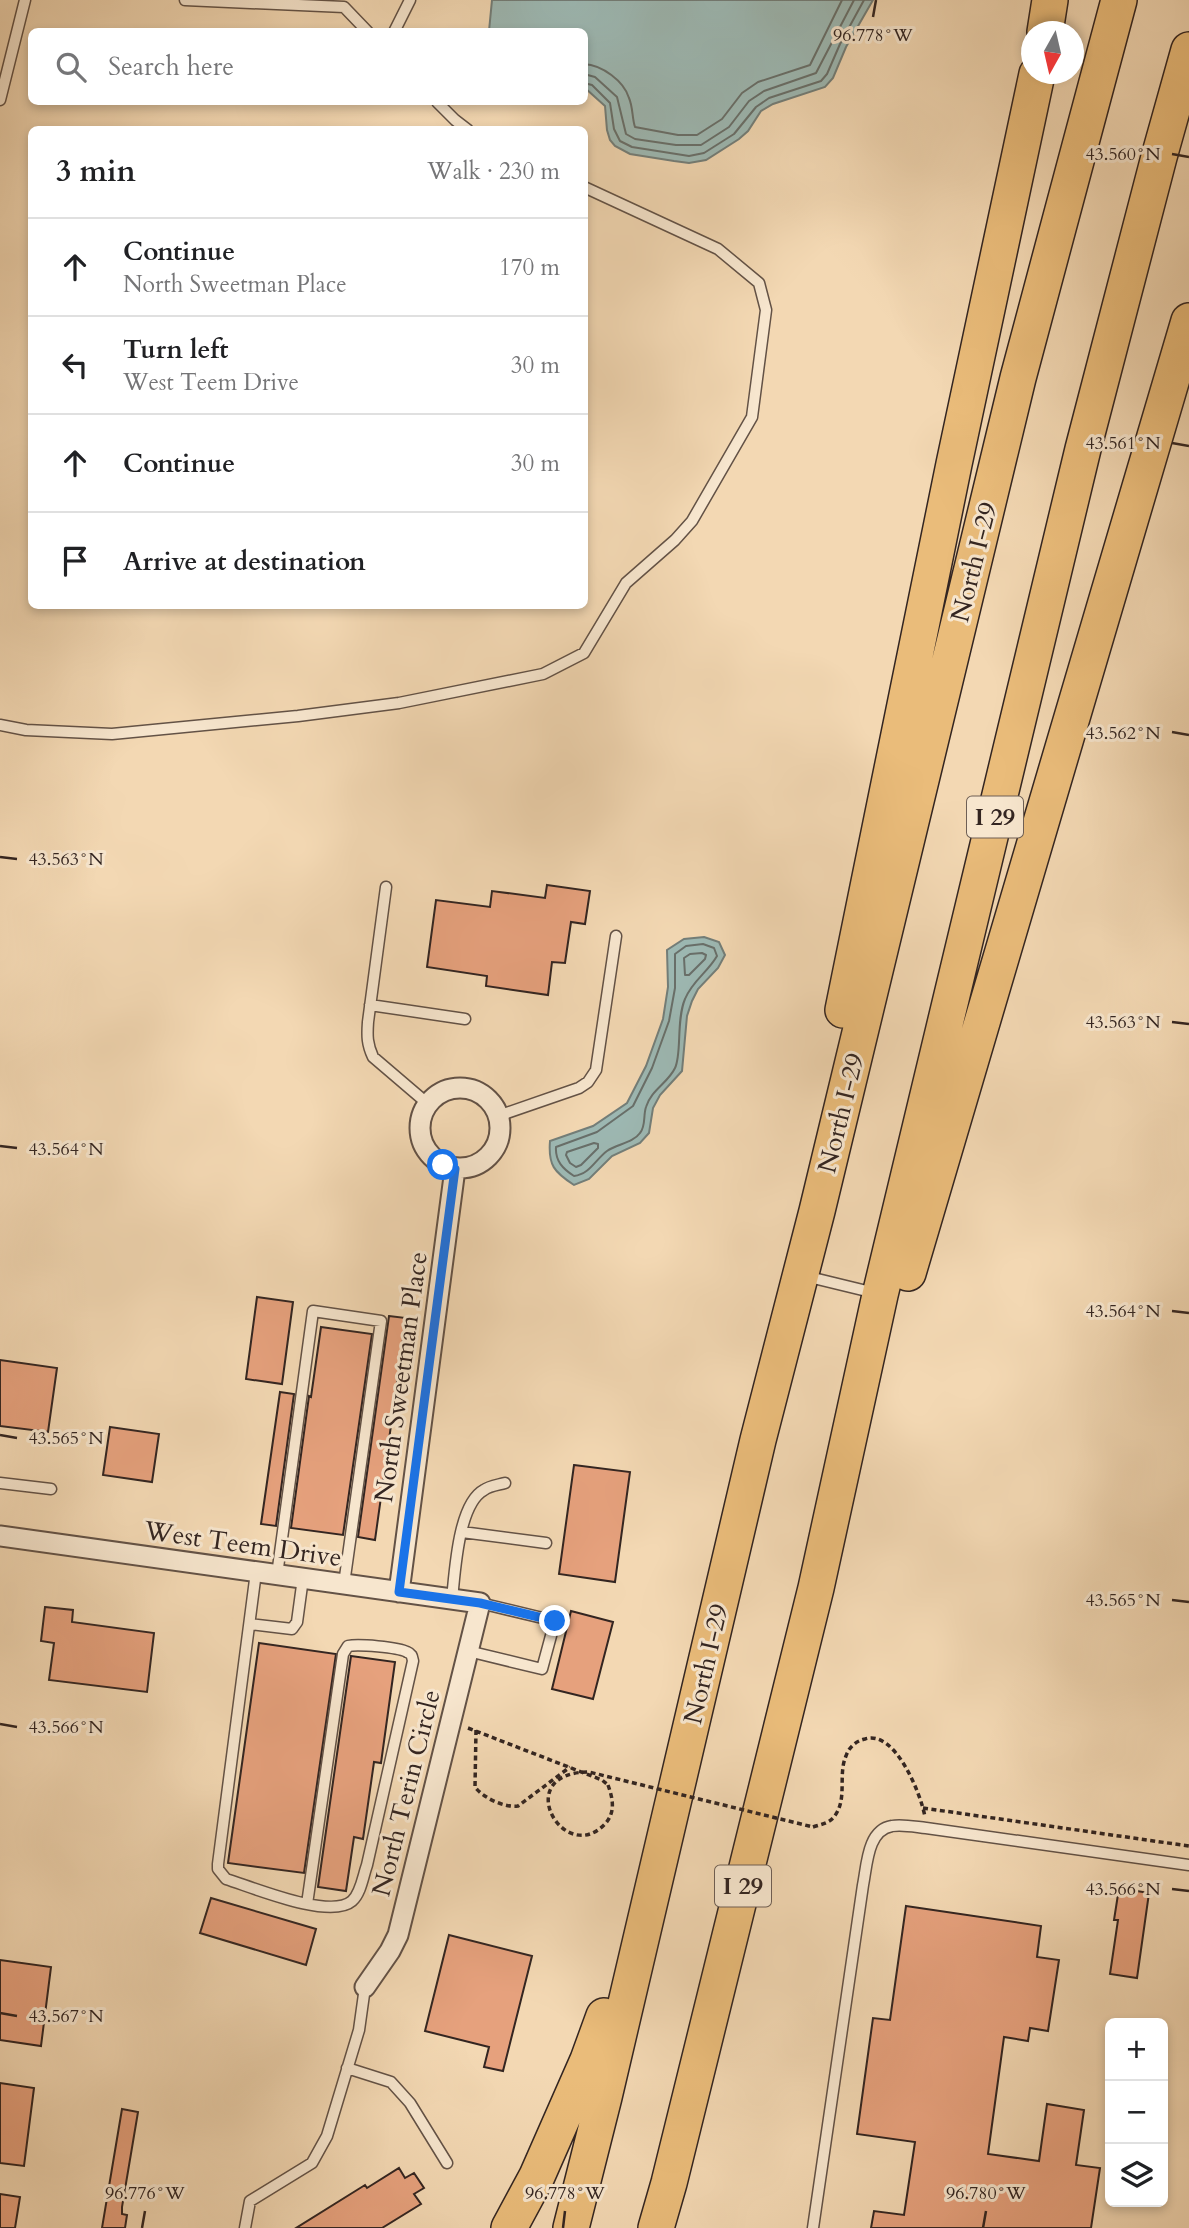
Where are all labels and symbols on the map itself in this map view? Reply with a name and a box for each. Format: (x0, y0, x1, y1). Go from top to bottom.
north arrow (1021, 21, 1084, 84)
text: 96.778°W (833, 23, 913, 48)
text: 43.560°N (1085, 142, 1161, 167)
text: 43.561°N (1085, 431, 1161, 456)
street label: North I-29 (942, 498, 1006, 626)
text: 43.562°N (1085, 721, 1161, 746)
road number: I 29 (967, 796, 1023, 838)
text: 43.563°N (28, 847, 104, 872)
text: 43.563°N (1085, 1010, 1161, 1035)
street label: North I-29 (809, 1049, 873, 1177)
text: 43.564°N (28, 1137, 104, 1162)
route start (427, 1149, 458, 1180)
street label: North Sweetman Place (366, 1249, 436, 1505)
text: 43.564°N (1085, 1299, 1161, 1324)
text: 43.565°N (28, 1426, 104, 1451)
street label: West Teem Drive (141, 1513, 344, 1575)
text: 43.565°N (1085, 1588, 1161, 1613)
street label: North I-29 (675, 1600, 737, 1728)
route end (539, 1605, 570, 1636)
street label: North Terin Circle (363, 1686, 449, 1900)
text: 43.566°N (28, 1715, 104, 1740)
road number: I 29 (715, 1866, 771, 1907)
text: 43.566°N (1085, 1877, 1161, 1902)
text: 43.567°N (28, 2004, 104, 2029)
text: 96.776°W (105, 2181, 185, 2206)
text: 96.778°W (525, 2181, 605, 2206)
text: 96.780°W (946, 2181, 1026, 2206)

